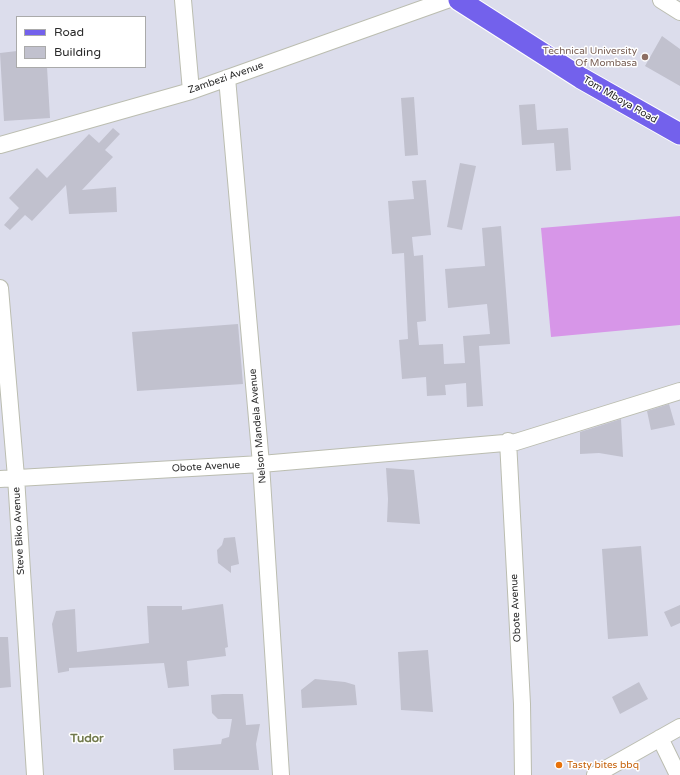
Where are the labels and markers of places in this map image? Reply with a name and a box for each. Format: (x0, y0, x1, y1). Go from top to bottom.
place label: Technical University Of Mombasa (543, 45, 637, 68)
marker: Technical University Of Mombasa (640, 52, 650, 62)
place label: Tasty bites bbq (567, 759, 639, 771)
marker: Tasty bites bbq (554, 760, 564, 770)

